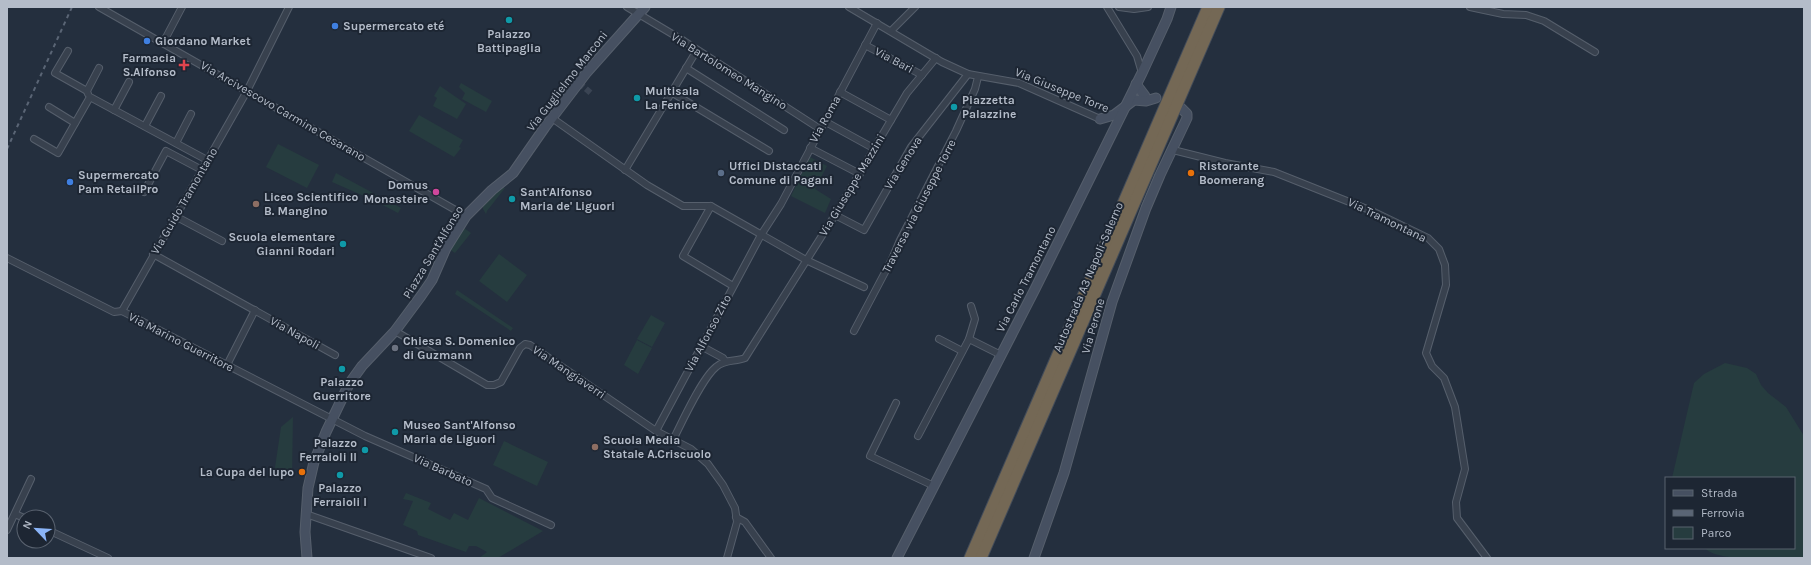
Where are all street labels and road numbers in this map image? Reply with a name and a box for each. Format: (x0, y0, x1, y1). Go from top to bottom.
street label: Via Guglielmo Marconi (524, 28, 610, 134)
street label: Via Bartolomeo Mangino (668, 30, 790, 112)
street label: Via Bari (872, 44, 916, 76)
street label: Via Arcivescovo Carmine Cesarano (198, 58, 368, 164)
street label: Via Giuseppe Torre (1013, 65, 1111, 115)
street label: Via Roma (806, 93, 844, 145)
street label: Via Giuseppe Mazzini (816, 131, 888, 239)
street label: Via Genova (881, 134, 925, 192)
street label: Traversa via Giuseppe Torre (879, 137, 959, 275)
street label: Via Guido Tramontano (148, 145, 220, 257)
street label: Via Tramontana (1345, 195, 1429, 245)
street label: Autostrada A3 Napoli-Salerno (1050, 200, 1126, 354)
street label: Piazza Sant'Alfonso (400, 203, 466, 301)
street label: Via Carlo Tramontano (993, 224, 1059, 334)
street label: Via Alfonso Zito (682, 292, 734, 374)
street label: Via Perone (1078, 297, 1108, 355)
street label: Via Marino Guerritore (126, 309, 236, 375)
street label: Via Napoli (268, 314, 322, 352)
street label: Via Mangiaverri (530, 342, 608, 402)
street label: Via Barbato (411, 451, 475, 489)

